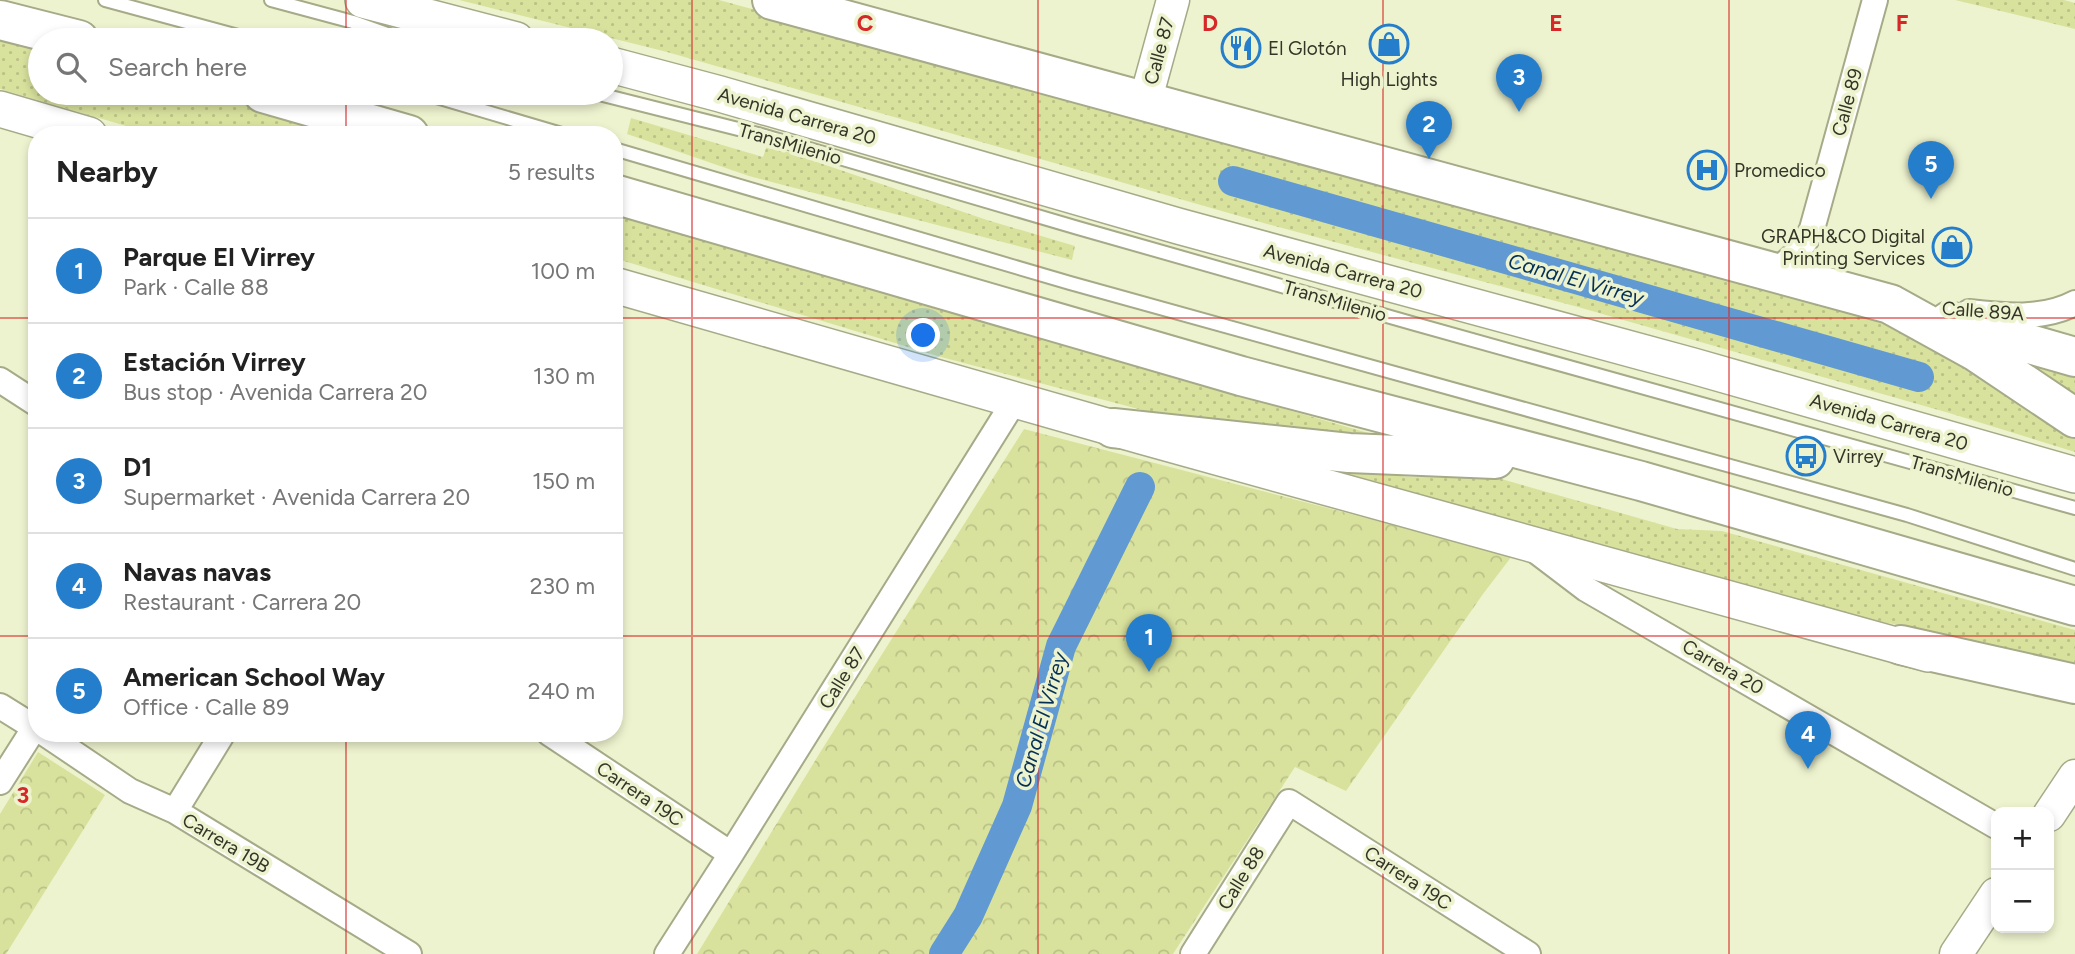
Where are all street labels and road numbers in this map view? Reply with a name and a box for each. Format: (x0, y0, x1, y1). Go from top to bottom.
street label: Calle 87 (1139, 15, 1179, 87)
street label: Calle 89 (1827, 66, 1867, 138)
street label: Avenida Carrera 20 (715, 82, 879, 150)
street label: TransMilenio (736, 118, 844, 170)
street label: Avenida Carrera 20 (1261, 239, 1425, 303)
street label: TransMilenio (1281, 275, 1389, 327)
street label: Calle 89A (1941, 297, 2025, 325)
street label: Avenida Carrera 20 (1807, 388, 1971, 456)
street label: TransMilenio (1908, 450, 2016, 502)
street label: Carrera 20 (1678, 634, 1768, 700)
street label: Calle 87 (814, 643, 870, 713)
street label: Carrera 19C (592, 757, 688, 832)
street label: Carrera 19B (178, 808, 274, 878)
street label: Carrera 19C (1360, 841, 1456, 915)
street label: Calle 88 (1213, 842, 1269, 914)

